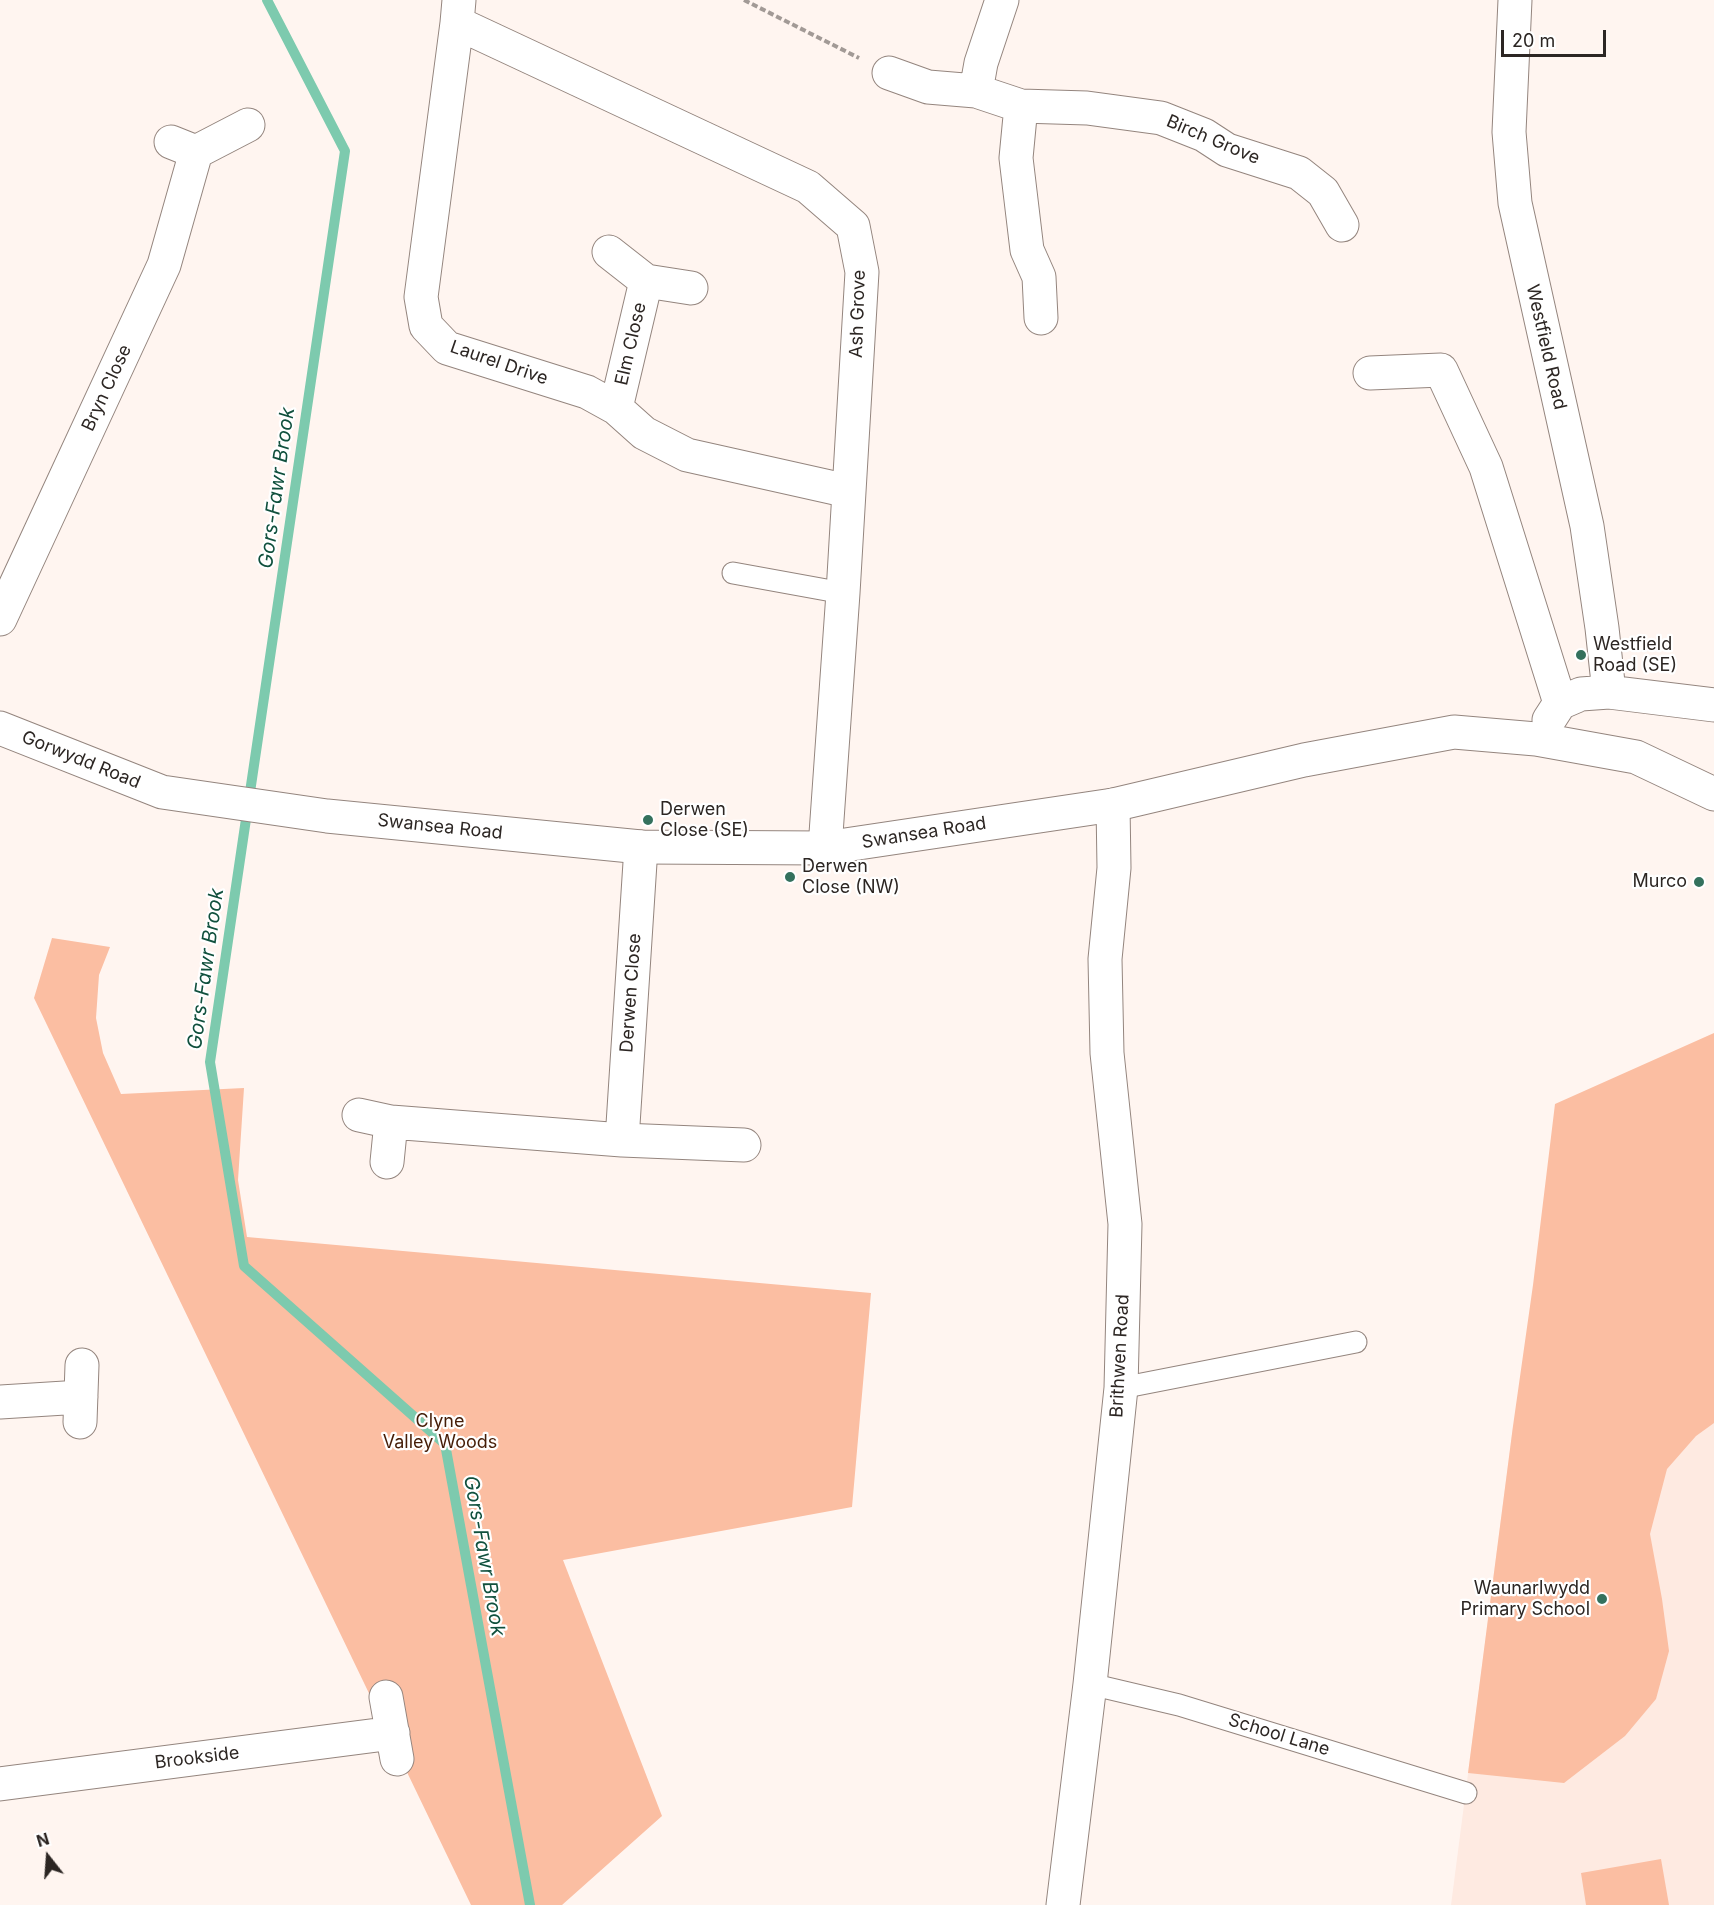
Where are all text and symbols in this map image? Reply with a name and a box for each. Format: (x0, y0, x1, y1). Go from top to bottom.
scale bar (1504, 18, 1609, 56)
text: 20 m (1512, 30, 1555, 51)
street label: Birch Grove (1163, 111, 1263, 169)
street label: Ash Grove (846, 270, 870, 358)
street label: Westfield Road (1521, 282, 1571, 412)
street label: Elm Close (611, 300, 651, 388)
street label: Laurel Drive (447, 336, 551, 390)
street label: Bryn Close (78, 341, 136, 435)
water label: Gors-Fawr Brook (254, 406, 300, 570)
place label: Westfield Road (SE) (1593, 634, 1677, 676)
marker: Westfield Road (SE) (1574, 648, 1588, 662)
street label: Gorwydd Road (18, 726, 144, 794)
place label: Derwen Close (SE) (660, 799, 749, 842)
street label: Swansea Road (376, 810, 504, 844)
street label: Swansea Road (860, 812, 988, 854)
marker: Derwen Close (SE) (641, 813, 655, 827)
place label: Derwen Close (NW) (802, 856, 900, 898)
marker: Derwen Close (NW) (783, 870, 797, 884)
place label: Murco (1633, 871, 1687, 893)
marker: Murco (1692, 875, 1706, 889)
water label: Gors-Fawr Brook (183, 887, 229, 1051)
street label: Derwen Close (616, 933, 646, 1053)
street label: Brithwen Road (1106, 1294, 1134, 1418)
park label: Clyne Valley Woods (383, 1411, 497, 1454)
water label: Gors-Fawr Brook (458, 1474, 510, 1638)
place label: Waunarlwydd Primary School (1461, 1578, 1590, 1620)
marker: Waunarlwydd Primary School (1595, 1592, 1609, 1606)
street label: School Lane (1226, 1709, 1332, 1761)
street label: Brookside (153, 1742, 241, 1774)
north arrow (18, 1827, 78, 1887)
text: N (34, 1828, 51, 1851)

